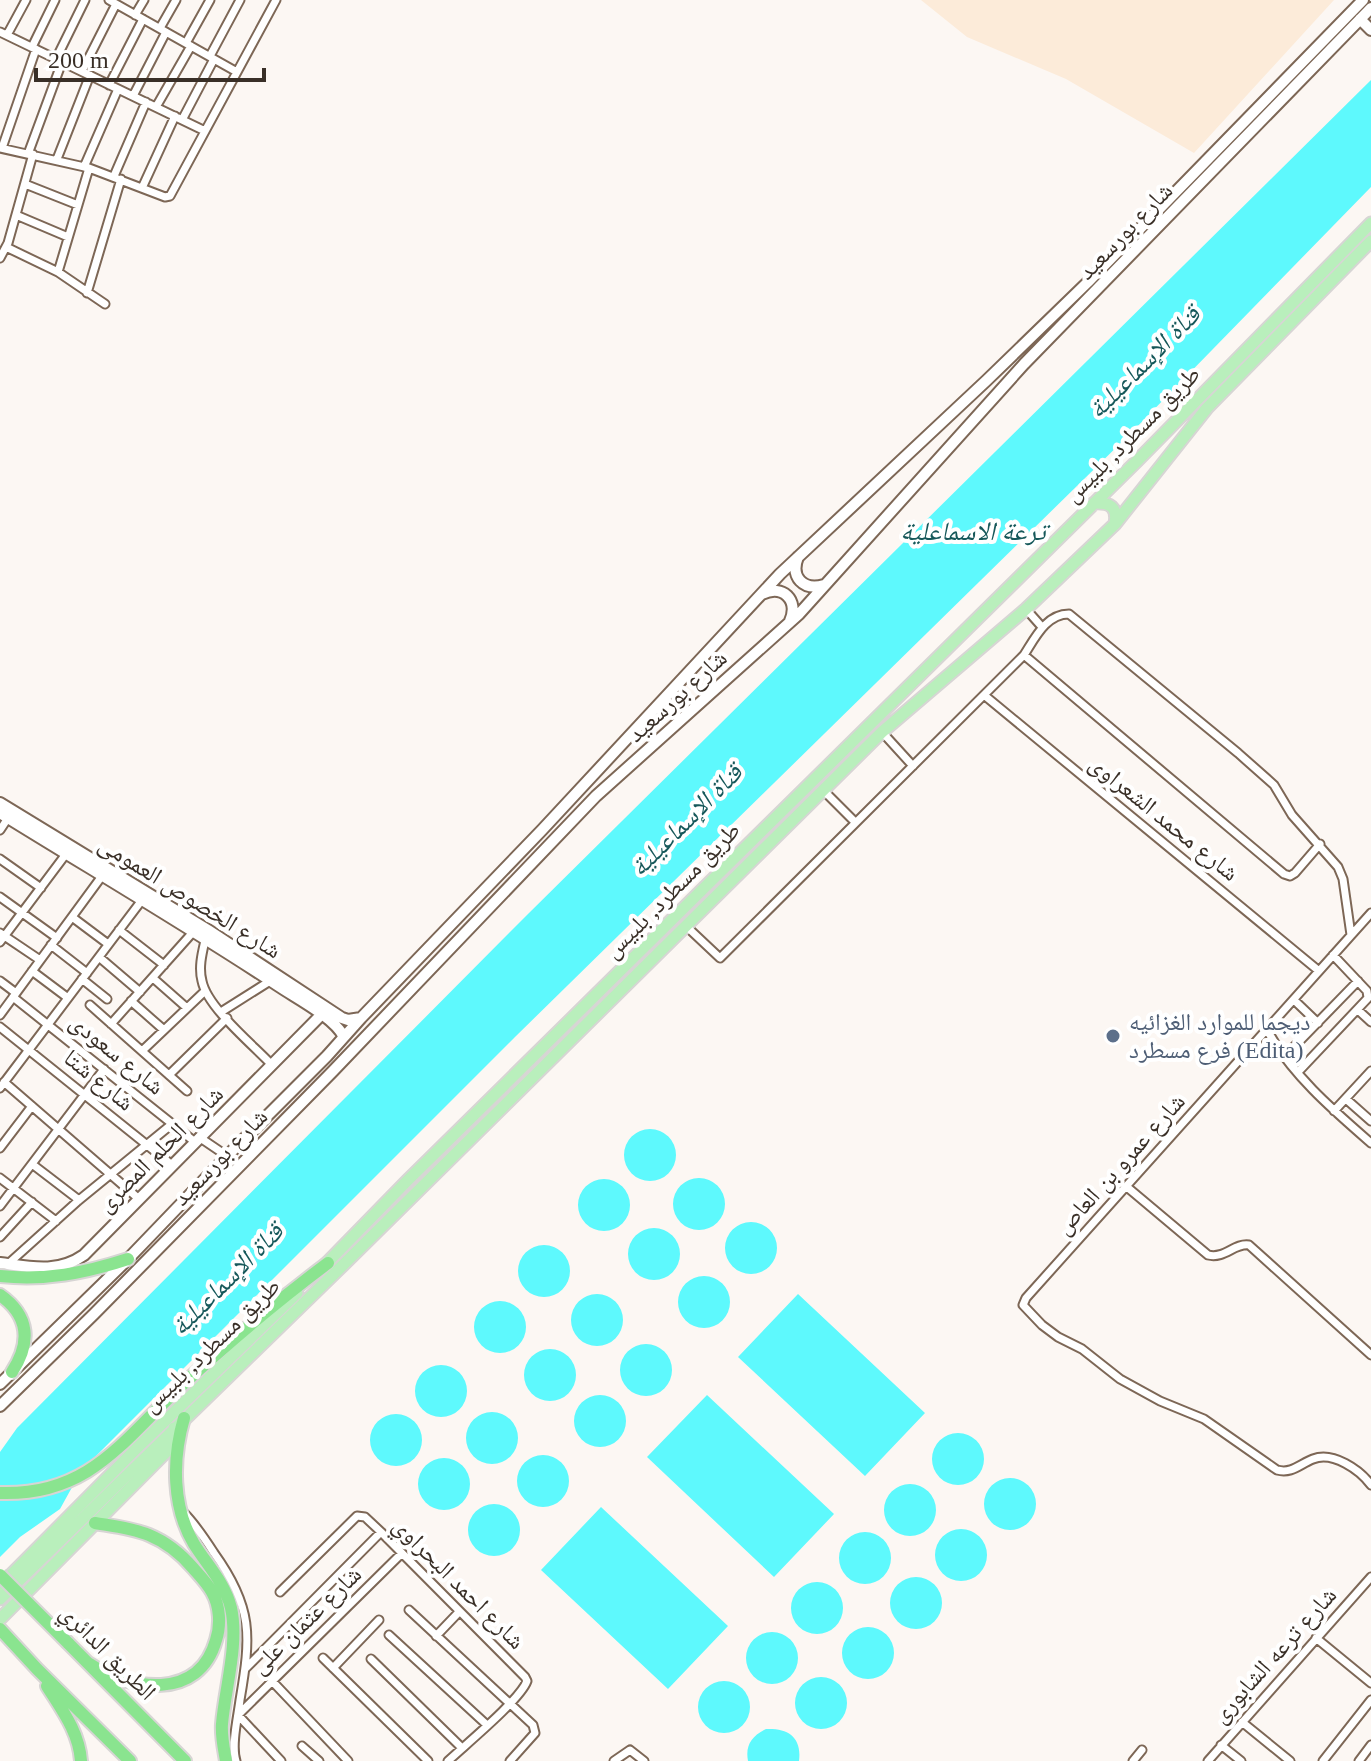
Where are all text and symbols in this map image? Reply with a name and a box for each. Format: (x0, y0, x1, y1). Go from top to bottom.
scale bar (36, 32, 264, 82)
text: 200 m (48, 47, 109, 73)
street label: شارع بورسعيد (1072, 177, 1179, 286)
water label: قناة الإسماعيلية (1082, 298, 1209, 425)
street label: طريق مسطرد, بلبيس (1059, 361, 1206, 508)
water label: ترعة الاسماعلية (900, 517, 1051, 546)
street label: شارع بورسعيد (622, 645, 733, 749)
street label: شارع محمد الشعراوى (1083, 750, 1244, 888)
water label: قناة الإسماعيلية (624, 756, 751, 883)
street label: طريق مسطرد, بلبيس (599, 817, 746, 964)
street label: شارع الخصوص العمومى (93, 830, 286, 965)
street label: شارع سعودى (64, 1008, 169, 1101)
place label: ديجما للموارد الغزائيه فرع مسطرد (Edita) (1129, 1009, 1310, 1065)
marker: ديجما للموارد الغزائيه فرع مسطرد (Edita) (1104, 1027, 1122, 1045)
street label: شارع شتا (58, 1044, 139, 1118)
street label: شارع الحلم المصرى (92, 1081, 230, 1219)
street label: شارع عمرو بن العاص (1050, 1088, 1191, 1241)
street label: شارع بورسعيد (167, 1103, 274, 1212)
water label: قناة الإسماعيلية (165, 1215, 292, 1342)
street label: طريق مسطرد, بلبيس (137, 1273, 286, 1418)
street label: شارع احمد البحراوي (384, 1512, 530, 1658)
street label: شارع عثمان على (246, 1561, 368, 1680)
street label: شارع ترعه الشابورى (1206, 1582, 1343, 1729)
street label: الطريق الدائري (51, 1599, 161, 1709)

